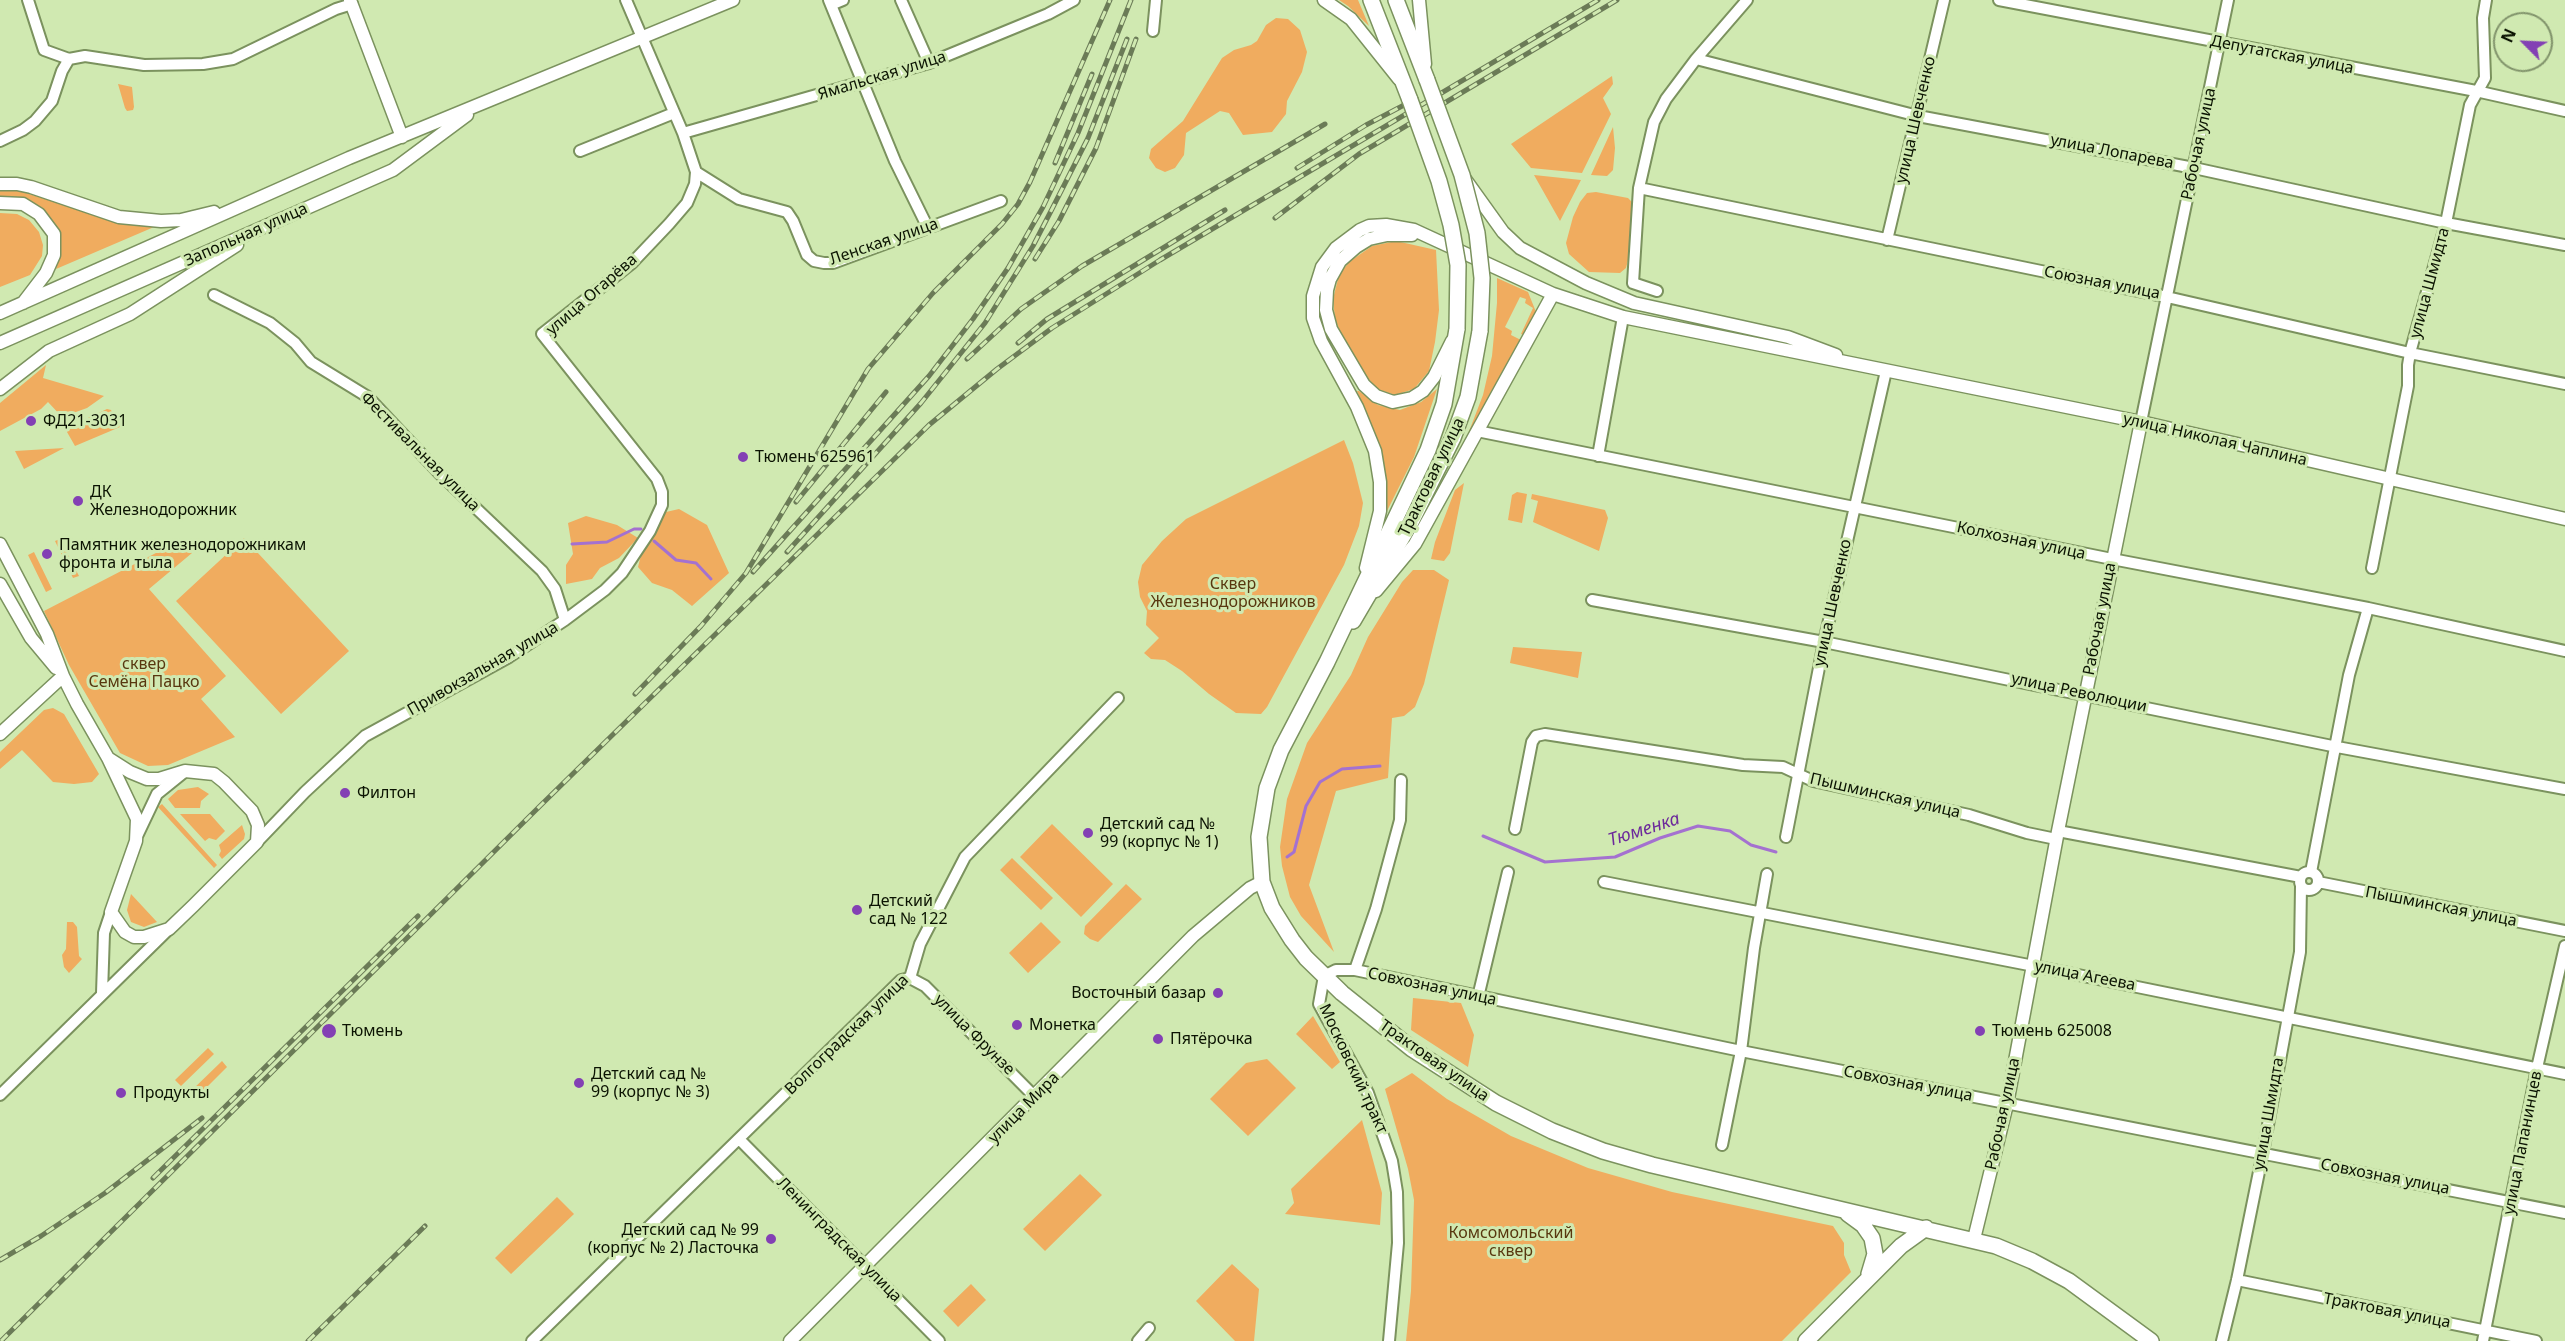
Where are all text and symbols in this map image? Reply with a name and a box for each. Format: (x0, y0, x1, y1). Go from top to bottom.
north arrow (2493, 12, 2553, 72)
text: N (2496, 25, 2521, 46)
street label: Депутатская улица (2209, 32, 2355, 78)
street label: Ямальская улица (815, 47, 949, 105)
street label: улица Шевченко (1892, 55, 1940, 185)
street label: Рабочая улица (2178, 86, 2220, 202)
street label: улица Лопарева (2049, 131, 2175, 173)
street label: Запольная улица (181, 199, 311, 271)
street label: Ленская улица (827, 214, 941, 270)
street label: улица Шмидта (2406, 225, 2454, 341)
street label: улица Огарёва (543, 250, 641, 340)
street label: Союзная улица (2042, 262, 2162, 304)
street label: Фестивальная улица (356, 388, 484, 516)
street label: улица Николая Чаплина (2121, 409, 2309, 471)
place label: ФД21-3031 (43, 411, 127, 431)
marker: ФД21-3031 (24, 414, 38, 428)
street label: Трактовая улица (1395, 415, 1469, 539)
place label: Тюмень 625961 (755, 447, 875, 467)
marker: Тюмень 625961 (736, 450, 750, 464)
place label: ДК Железнодорожник (90, 482, 237, 520)
marker: ДК Железнодорожник (71, 494, 85, 508)
street label: Колхозная улица (1955, 518, 2087, 564)
place label: Памятник железнодорожникам фронта и тыла (59, 535, 306, 573)
street label: улица Шевченко (1810, 538, 1856, 668)
marker: Памятник железнодорожникам фронта и тыла (40, 547, 54, 561)
street label: Рабочая улица (2080, 561, 2120, 677)
park label: Сквер Железнодорожников (1151, 574, 1315, 612)
street label: Привокзальная улица (404, 618, 562, 720)
park label: сквер Семёна Пацко (88, 654, 200, 692)
street label: улица Революции (2009, 669, 2149, 717)
street label: Пышминская улица (1808, 769, 1962, 823)
place label: Филтон (357, 783, 416, 803)
marker: Филтон (338, 786, 352, 800)
water label: Тюменка (1605, 808, 1683, 852)
place label: Детский сад № 99 (корпус № 1) (1100, 814, 1219, 852)
marker: Детский сад № 99 (корпус № 1) (1081, 826, 1095, 840)
street label: Пышминская улица (2364, 883, 2518, 931)
place label: Детский сад № 122 (869, 891, 948, 929)
marker: Детский сад № 122 (850, 903, 864, 917)
street label: улица Агеева (2033, 957, 2137, 995)
street label: Совхозная улица (1366, 964, 1498, 1010)
street label: Волгоградская улица (781, 971, 913, 1099)
place label: Восточный базар (1071, 983, 1206, 1003)
marker: Восточный базар (1211, 986, 1225, 1000)
street label: улица Фрунзе (930, 991, 1018, 1079)
street label: Московский тракт (1314, 1001, 1392, 1137)
place label: Монетка (1029, 1015, 1096, 1035)
street label: Трактовая улица (1376, 1016, 1492, 1106)
marker: Монетка (1010, 1018, 1024, 1032)
place label: Тюмень (342, 1021, 403, 1041)
place label: Тюмень 625008 (1992, 1021, 2112, 1041)
marker: Тюмень (320, 1022, 338, 1040)
marker: Тюмень 625008 (1973, 1024, 1987, 1038)
place label: Пятёрочка (1170, 1029, 1253, 1049)
marker: Пятёрочка (1151, 1032, 1165, 1046)
street label: Рабочая улица (1982, 1056, 2024, 1172)
street label: улица Шмидта (2250, 1056, 2288, 1172)
street label: Совхозная улица (1842, 1062, 1974, 1106)
place label: Детский сад № 99 (корпус № 3) (591, 1064, 710, 1102)
street label: улица Мира (984, 1068, 1064, 1148)
street label: улица Папанинцев (2500, 1070, 2546, 1216)
marker: Детский сад № 99 (корпус № 3) (572, 1076, 586, 1090)
place label: Продукты (133, 1083, 210, 1103)
marker: Продукты (114, 1086, 128, 1100)
street label: Совхозная улица (2319, 1155, 2451, 1199)
street label: Ленинградская улица (773, 1174, 905, 1306)
place label: Детский сад № 99 (корпус № 2) Ласточка (588, 1220, 759, 1258)
park label: Комсомольский сквер (1449, 1223, 1573, 1261)
marker: Детский сад № 99 (корпус № 2) Ласточка (764, 1232, 778, 1246)
street label: Трактовая улица (2322, 1289, 2452, 1333)

